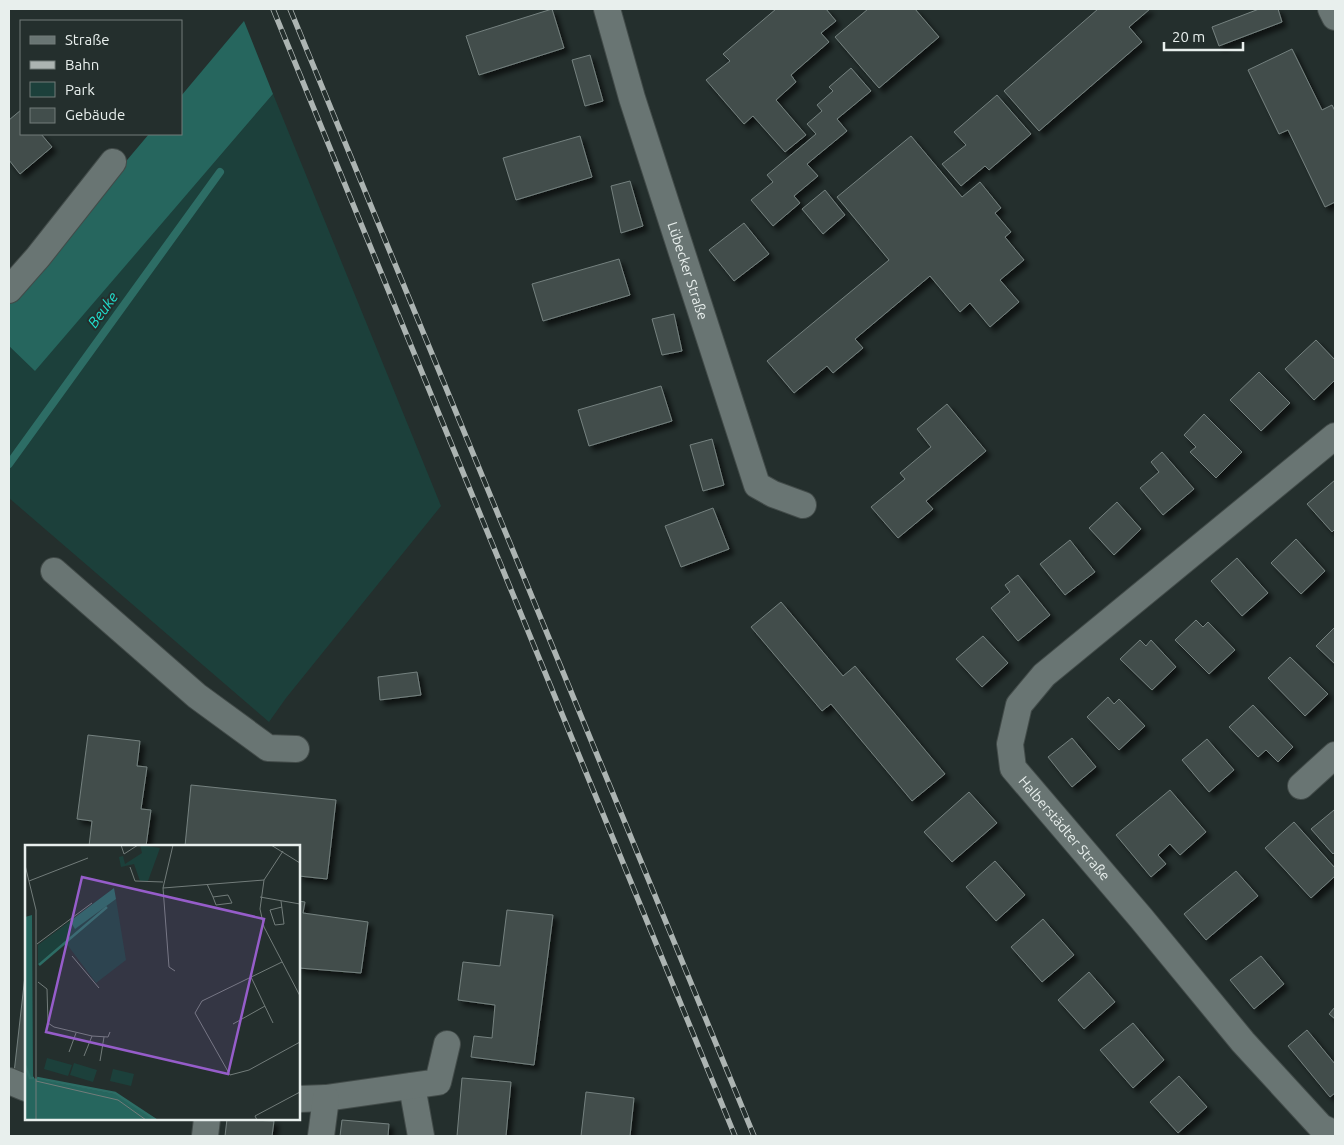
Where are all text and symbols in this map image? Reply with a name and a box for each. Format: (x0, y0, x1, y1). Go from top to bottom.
legend (20, 20, 182, 135)
scale bar (1164, 20, 1243, 52)
text: 20 m (1172, 28, 1205, 45)
text: Straße (65, 31, 109, 48)
text: Bahn (65, 56, 99, 73)
text: Park (65, 81, 95, 98)
text: Gebäude (65, 106, 125, 123)
street label: Lübecker Straße (664, 220, 711, 322)
water label: Beuke (84, 288, 121, 331)
street label: Halberstädter Straße (1015, 773, 1113, 884)
inset map (25, 845, 300, 1120)

